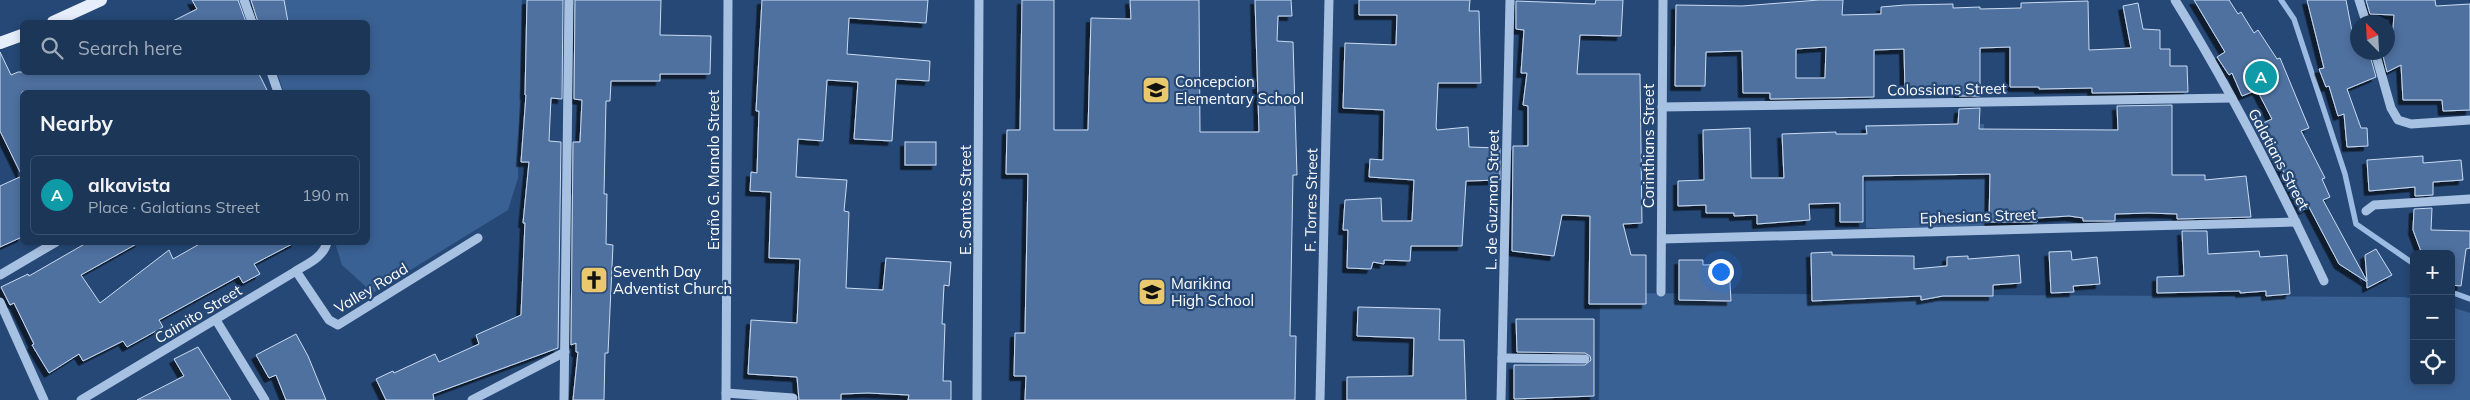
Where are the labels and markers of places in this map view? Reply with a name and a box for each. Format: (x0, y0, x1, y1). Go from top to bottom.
pin: A (2245, 58, 2277, 96)
place label: Concepcion Elementary School (1175, 72, 1304, 108)
school or university icon: Concepcion Elementary School (1141, 75, 1171, 105)
place label: Seventh Day Adventist Church (613, 262, 732, 298)
church icon: Seventh Day Adventist Church (579, 265, 609, 295)
place label: Marikina High School (1171, 274, 1254, 310)
school or university icon: Marikina High School (1137, 277, 1167, 307)

